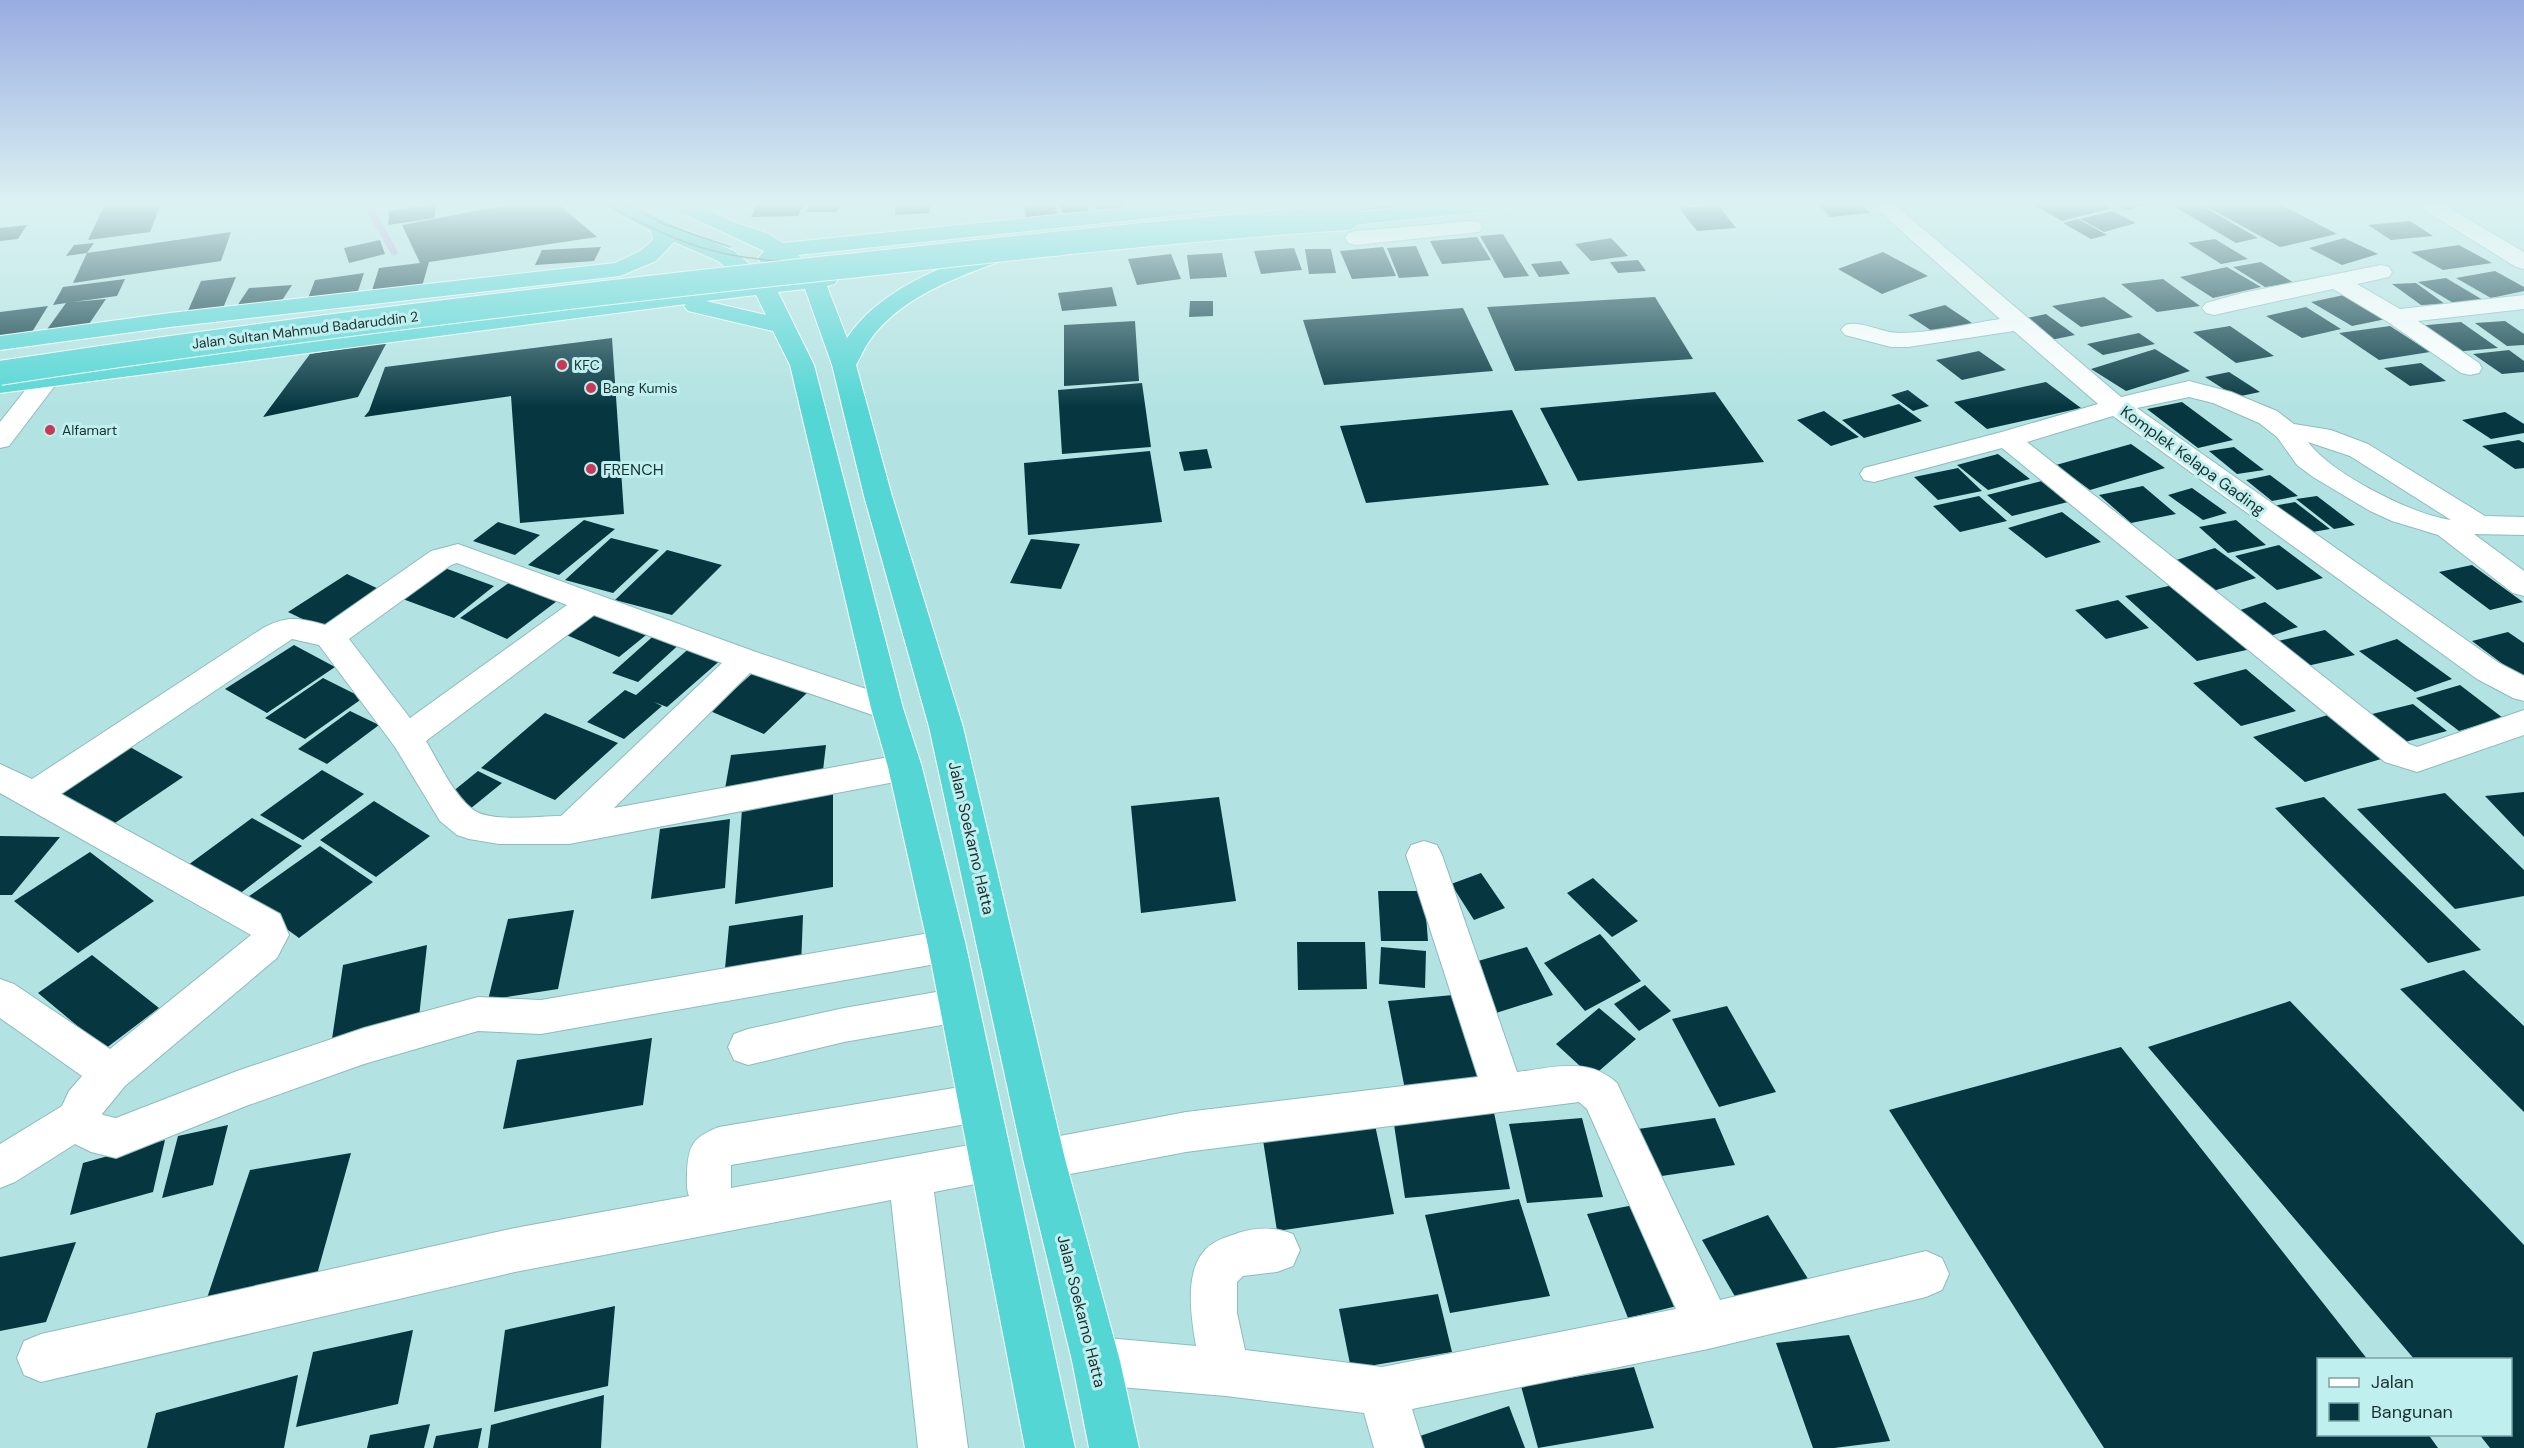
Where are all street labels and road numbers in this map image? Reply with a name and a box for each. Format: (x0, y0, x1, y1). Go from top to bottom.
street label: Jalan Sultan Mahmud Badaruddin 2 (191, 307, 419, 353)
street label: Komplek Kelapa Gading (2116, 401, 2269, 520)
street label: Jalan Soekarno Hatta (944, 760, 999, 917)
street label: Jalan Soekarno Hatta (1052, 1233, 1111, 1390)

